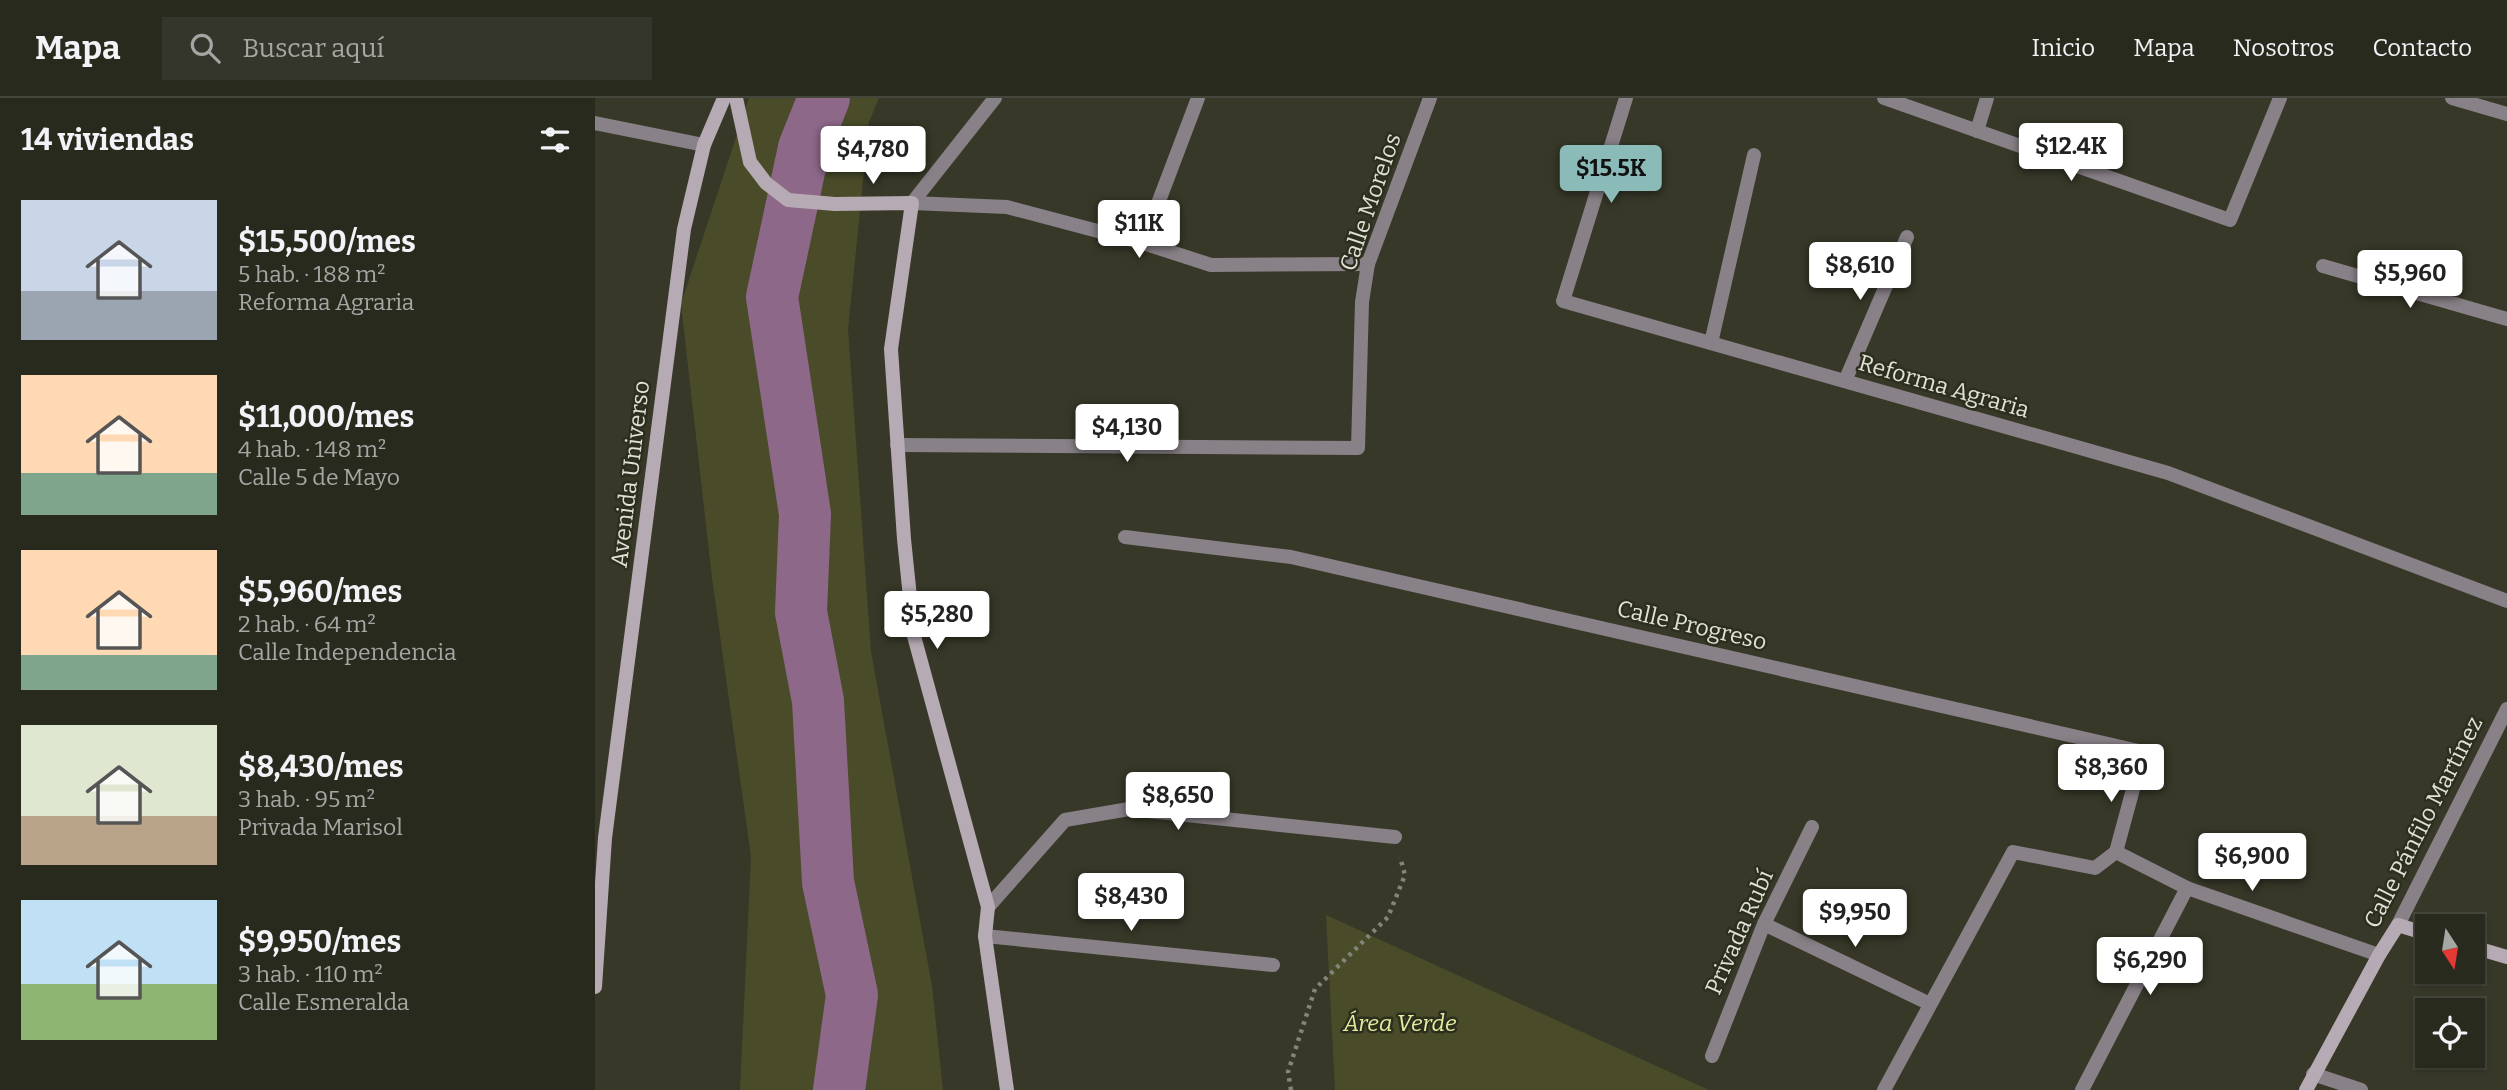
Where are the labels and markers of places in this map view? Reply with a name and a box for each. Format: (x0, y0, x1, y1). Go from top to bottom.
pin: $12.4K (2014, 123, 2128, 183)
pin: $4,780 (816, 126, 930, 186)
pin: $15.5K (1554, 146, 1668, 205)
pin: $11K (1098, 200, 1180, 260)
pin: $8,610 (1803, 242, 1917, 302)
pin: $5,960 (2353, 250, 2467, 310)
pin: $4,130 (1070, 404, 1184, 464)
pin: $5,280 (880, 592, 994, 651)
pin: $8,360 (2054, 744, 2168, 804)
pin: $8,650 (1121, 772, 1235, 832)
pin: $6,900 (2195, 834, 2309, 893)
pin: $8,430 (1074, 874, 1188, 933)
pin: $9,950 (1798, 890, 1912, 949)
pin: $6,290 (2093, 937, 2207, 997)

